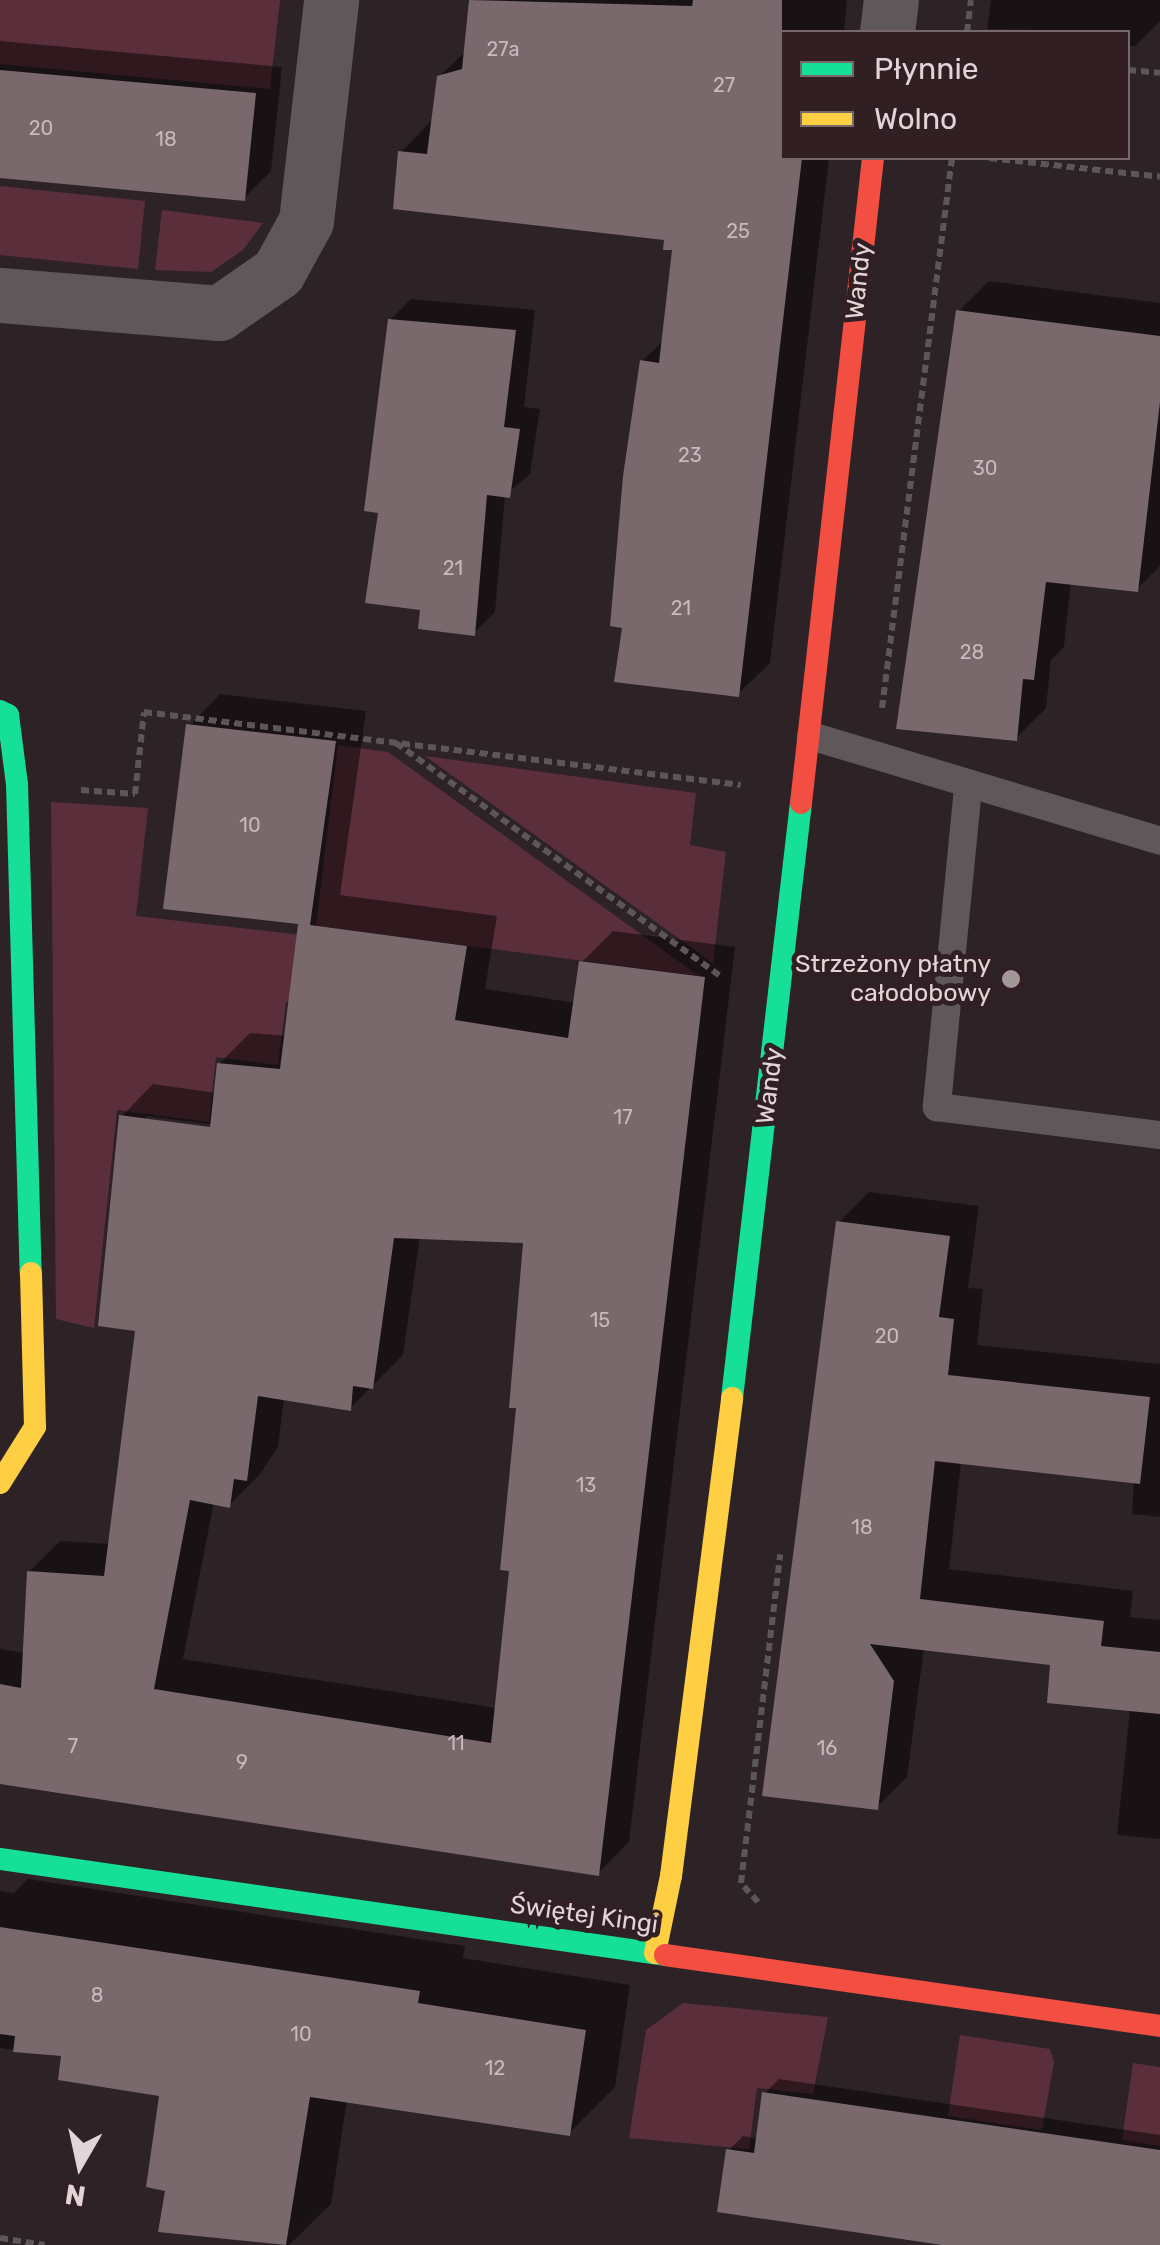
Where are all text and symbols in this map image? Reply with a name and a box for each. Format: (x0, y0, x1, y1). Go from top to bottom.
legend (780, 30, 1130, 160)
house number: 27a (486, 37, 520, 61)
text: Płynnie (874, 51, 979, 87)
house number: 27 (713, 73, 735, 97)
text: Wolno (874, 101, 957, 137)
house number: 20 (29, 116, 53, 140)
house number: 18 (155, 127, 177, 151)
house number: 25 (726, 219, 750, 243)
street label: Wandy (840, 241, 878, 321)
house number: 23 (678, 443, 702, 467)
house number: 30 (973, 456, 997, 480)
house number: 21 (443, 556, 463, 580)
house number: 21 (671, 596, 691, 620)
house number: 28 (960, 640, 984, 664)
house number: 10 (239, 813, 261, 837)
place label: Strzeżony płatny całodobowy (794, 950, 991, 1009)
marker: Strzeżony płatny całodobowy (1000, 968, 1022, 990)
street label: Wandy (750, 1046, 790, 1126)
house number: 17 (614, 1105, 632, 1129)
house number: 15 (590, 1308, 610, 1332)
house number: 20 (875, 1324, 899, 1348)
house number: 13 (576, 1473, 596, 1497)
house number: 18 (851, 1515, 873, 1539)
house number: 11 (447, 1731, 465, 1755)
house number: 7 (68, 1734, 78, 1758)
house number: 16 (817, 1736, 837, 1760)
house number: 9 (236, 1750, 248, 1774)
street label: Świętej Kingi (508, 1890, 660, 1940)
house number: 8 (91, 1983, 103, 2007)
house number: 10 (290, 2022, 312, 2046)
house number: 12 (485, 2056, 505, 2080)
north arrow (30, 2115, 130, 2215)
text: N (63, 2177, 88, 2213)

